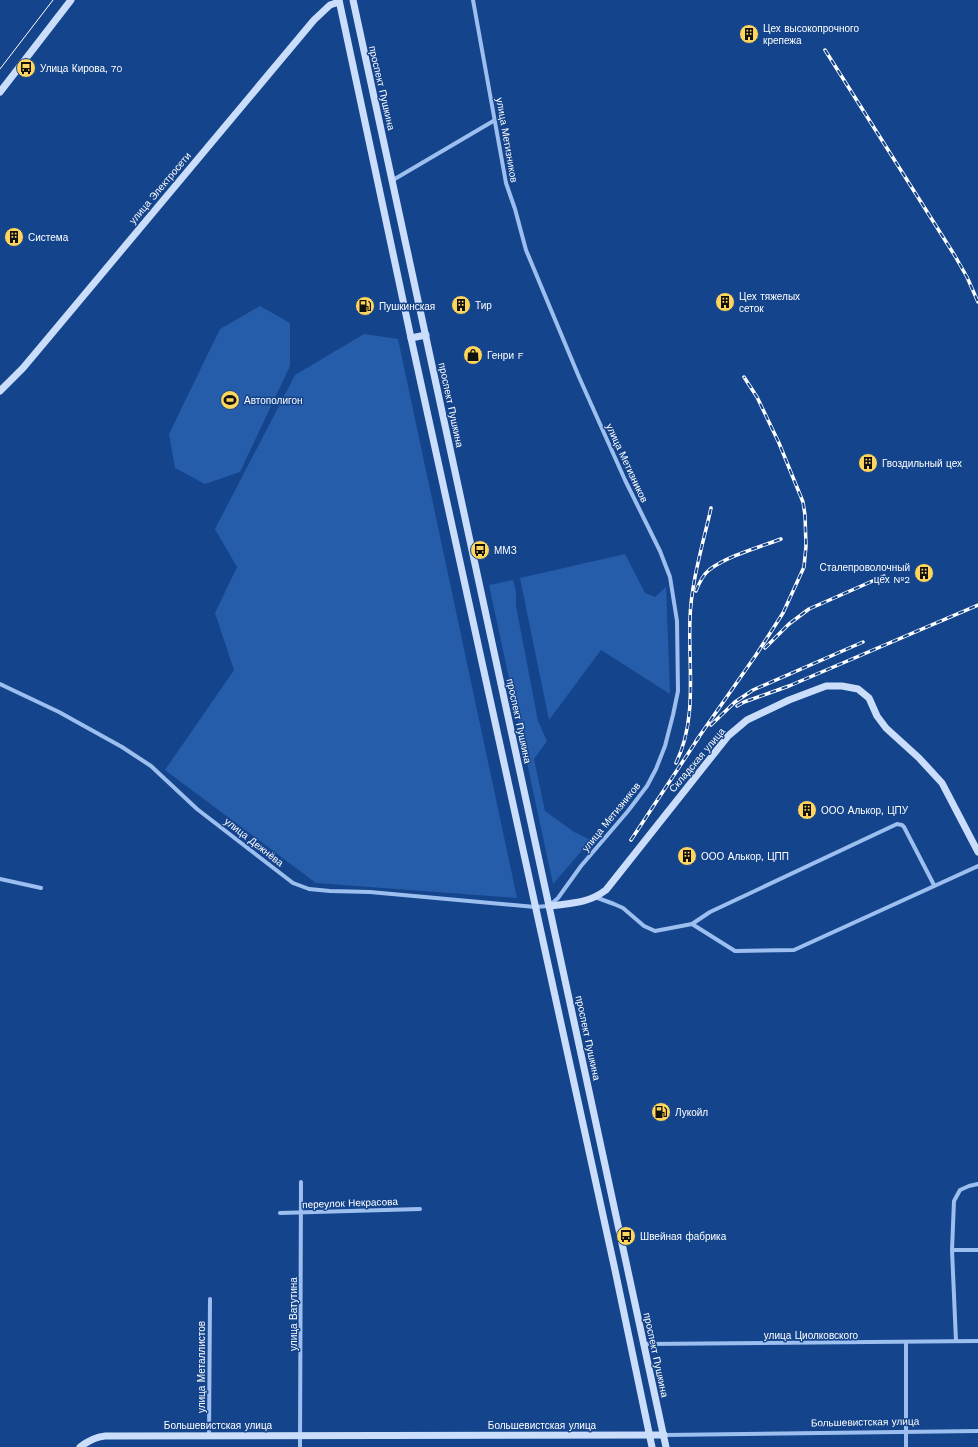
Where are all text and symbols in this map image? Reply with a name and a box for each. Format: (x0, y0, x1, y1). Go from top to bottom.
building icon: Цех высокопрочного крепежа (738, 23, 760, 45)
place label: Цех высокопрочного крепежа (763, 23, 859, 46)
street label: проспект Пушкина (367, 45, 397, 132)
bus stop icon: Улица Кирова, 70 (15, 57, 37, 79)
place label: Улица Кирова, 70 (40, 63, 122, 74)
street label: улица Метизников (494, 97, 520, 183)
street label: улица Электросети (127, 150, 193, 226)
building icon: Система (3, 226, 25, 248)
place label: Система (28, 232, 69, 243)
building icon: Цех тяжелых сеток (714, 291, 736, 313)
place label: Цех тяжелых сеток (739, 291, 800, 314)
building icon: Тир (450, 294, 472, 316)
fuel station icon: Пушкинская (354, 295, 376, 317)
place label: Тир (475, 300, 492, 311)
place label: Пушкинская (379, 301, 435, 312)
shop icon: Генри F (462, 344, 484, 366)
place label: Генри F (487, 350, 524, 361)
street label: проспект Пушкина (437, 362, 465, 449)
sports icon: Автополигон (219, 389, 241, 411)
place label: Автополигон (244, 395, 302, 406)
street label: улица Метизников (604, 422, 650, 504)
building icon: Гвоздильный цех (857, 452, 879, 474)
place label: Гвоздильный цех (882, 458, 962, 469)
bus stop icon: ММЗ (469, 539, 491, 561)
place label: ММЗ (494, 545, 517, 556)
place label: Сталепроволочный цех №2 (819, 562, 910, 585)
building icon: Сталепроволочный цех №2 (913, 562, 935, 584)
street label: проспект Пушкина (505, 678, 533, 765)
street label: Складская улица (667, 725, 727, 794)
street label: улица Метизников (580, 780, 642, 854)
building icon: ООО Алькор, ЦПУ (796, 799, 818, 821)
place label: ООО Алькор, ЦПУ (821, 805, 909, 816)
street label: улица Дежнёва (222, 816, 286, 869)
building icon: ООО Алькор, ЦПП (676, 845, 698, 867)
place label: ООО Алькор, ЦПП (701, 851, 789, 862)
street label: проспект Пушкина (574, 995, 602, 1082)
fuel station icon: Лукойл (650, 1101, 672, 1123)
place label: Лукойл (675, 1107, 708, 1118)
street label: переулок Некрасова (302, 1196, 398, 1210)
bus stop icon: Швейная фабрика (615, 1225, 637, 1247)
place label: Швейная фабрика (640, 1231, 727, 1242)
street label: улица Ватутина (288, 1277, 299, 1351)
street label: проспект Пушкина (642, 1312, 670, 1399)
street label: улица Металлистов (196, 1321, 207, 1413)
street label: улица Циолковского (764, 1330, 859, 1341)
street label: Большевистская улица (811, 1416, 920, 1428)
street label: Большевистская улица (164, 1420, 273, 1431)
street label: Большевистская улица (488, 1420, 597, 1431)

